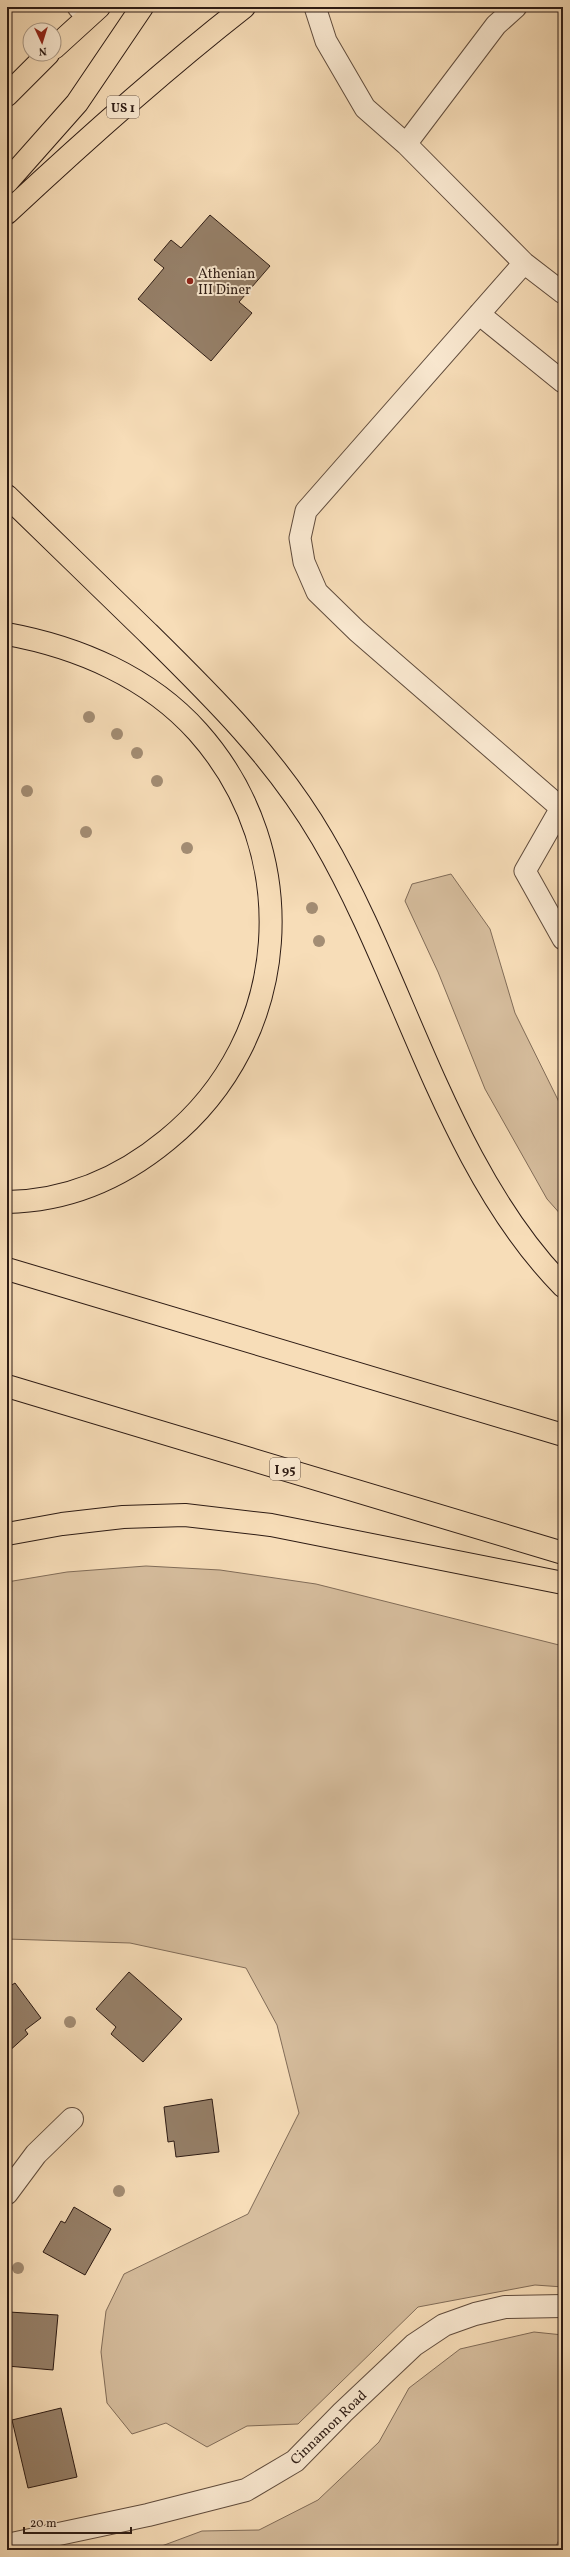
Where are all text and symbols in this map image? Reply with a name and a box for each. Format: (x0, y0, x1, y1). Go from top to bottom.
north arrow (22, 22, 62, 62)
text: N (38, 43, 47, 58)
road number: US 1 (107, 96, 139, 118)
place label: Athenian III Diner (198, 265, 255, 300)
marker: Athenian III Diner (185, 276, 195, 286)
road number: I 95 (270, 1458, 300, 1480)
street label: Cinnamon Road (287, 2387, 372, 2470)
scale bar (24, 2509, 131, 2535)
text: 20 m (30, 2516, 57, 2532)

